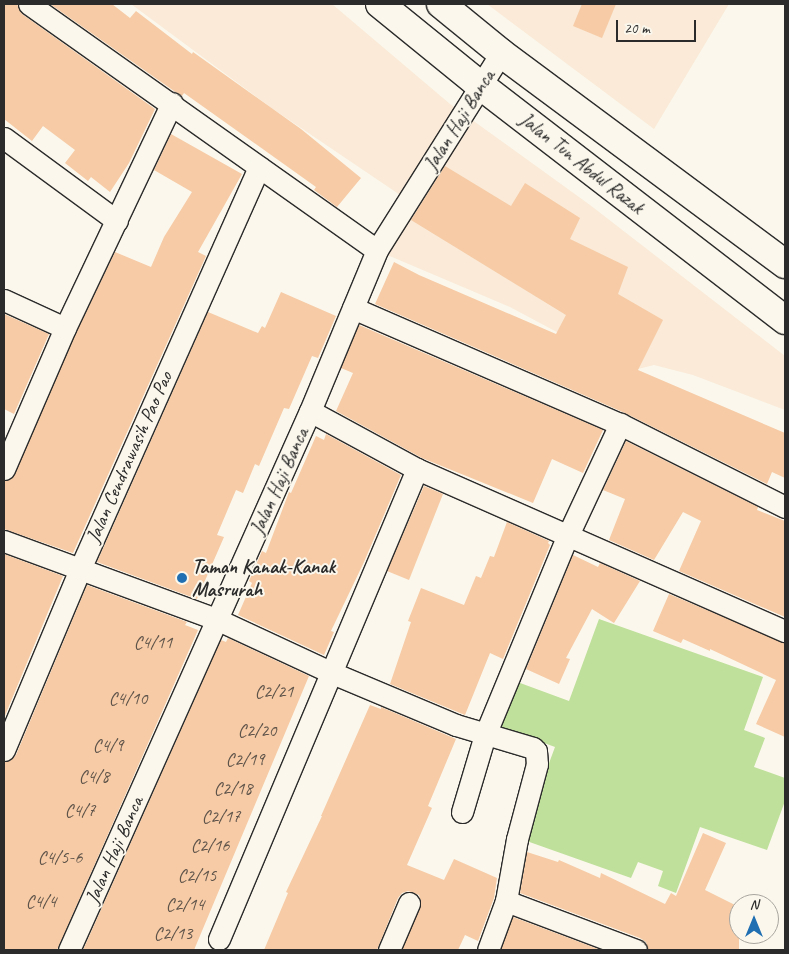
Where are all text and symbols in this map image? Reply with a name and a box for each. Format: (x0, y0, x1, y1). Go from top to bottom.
scale bar (619, 10, 699, 42)
text: 20 m (624, 19, 650, 38)
street label: Jalan Haji Banca (418, 65, 500, 175)
street label: Jalan Tun Abdul Razak (515, 107, 649, 219)
street label: Jalan Cendrawasih Pao Pao (81, 368, 177, 546)
street label: Jalan Haji Banca (244, 423, 314, 539)
place label: Taman Kanak-Kanak Masrurah (192, 554, 335, 601)
marker: Taman Kanak-Kanak Masrurah (176, 572, 188, 584)
house number: C4/11 (134, 631, 172, 653)
house number: C2/21 (255, 680, 293, 702)
house number: C4/10 (109, 687, 147, 709)
house number: C2/20 (238, 719, 276, 741)
house number: C4/9 (93, 734, 123, 756)
house number: C2/19 (226, 748, 264, 770)
house number: C4/8 (79, 765, 109, 787)
house number: C2/18 (214, 777, 252, 799)
street label: Jalan Haji Banca (79, 792, 149, 908)
house number: C4/7 (65, 799, 95, 821)
house number: C2/17 (202, 805, 240, 827)
house number: C2/16 (191, 834, 229, 856)
house number: C4/5-6 (38, 846, 82, 868)
house number: C2/15 (178, 864, 216, 886)
house number: C4/4 (26, 890, 56, 912)
house number: C2/14 (166, 893, 204, 915)
north arrow (729, 894, 779, 944)
text: N (750, 896, 758, 913)
house number: C2/13 (154, 922, 192, 944)

